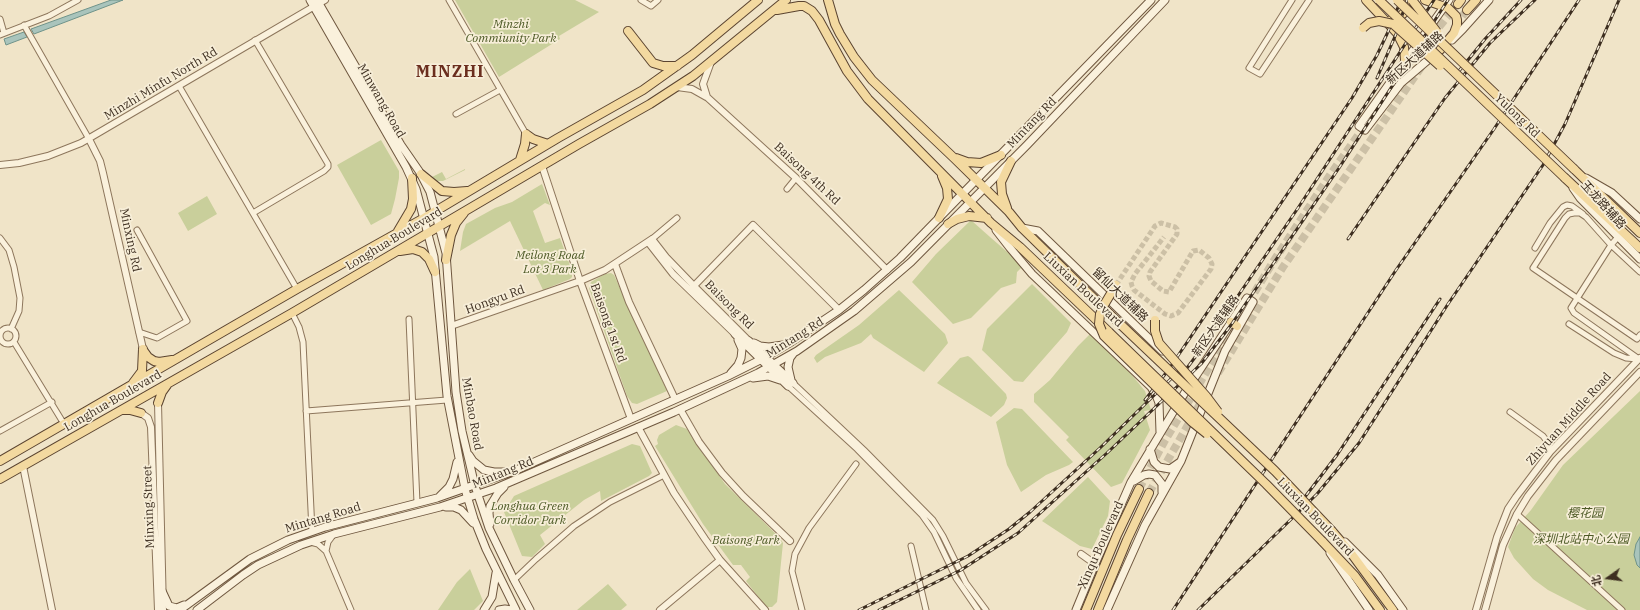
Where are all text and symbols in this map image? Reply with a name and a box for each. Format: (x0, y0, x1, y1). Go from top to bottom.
park label: Minzhi Commiunity Park (465, 18, 557, 46)
street label: 新区大道辅路 (1383, 29, 1447, 87)
street label: Minzhi Minfu North Rd (102, 44, 220, 124)
street label: Minwang Road (354, 61, 408, 141)
district label: MINZHI (416, 62, 484, 82)
street label: Yulong Rd (1491, 91, 1543, 141)
street label: Mintang Rd (1004, 95, 1060, 151)
street label: Baisong 4th Rd (771, 140, 843, 208)
street label: 玉龙路辅路 (1578, 178, 1628, 232)
street label: Longhua Boulevard (343, 204, 445, 274)
street label: Minxing Rd (116, 207, 144, 273)
park label: Meilong Road Lot 3 Park (515, 249, 585, 277)
street label: Liuxian Boulevard (1040, 249, 1126, 331)
street label: 留仙大道辅路 (1089, 265, 1151, 325)
street label: Baisong Rd (702, 278, 756, 332)
street label: Baisong 1st Rd (587, 281, 629, 365)
street label: Hongyu Rd (463, 283, 527, 317)
street label: 新区大道辅路 (1189, 292, 1243, 360)
street label: Mintang Rd (764, 315, 826, 361)
street label: Longhua Boulevard (62, 367, 164, 435)
street label: Zhiyuan Middle Road (1523, 370, 1615, 468)
street label: Minbao Road (458, 376, 486, 452)
street label: Mintang Rd (470, 454, 536, 492)
street label: Minxing Street (140, 465, 158, 549)
street label: Liuxian Boulevard (1274, 475, 1356, 559)
street label: Xinqu Boulevard (1075, 499, 1127, 591)
street label: Mintang Road (283, 500, 363, 536)
park label: Longhua Green Corridor Park (491, 500, 569, 528)
park label: 樱花园 (1567, 507, 1603, 521)
park label: 深圳北站中心公园 (1533, 533, 1629, 547)
park label: Baisong Park (712, 534, 780, 548)
north arrow (1588, 558, 1628, 598)
text: 北 (1588, 574, 1604, 588)

